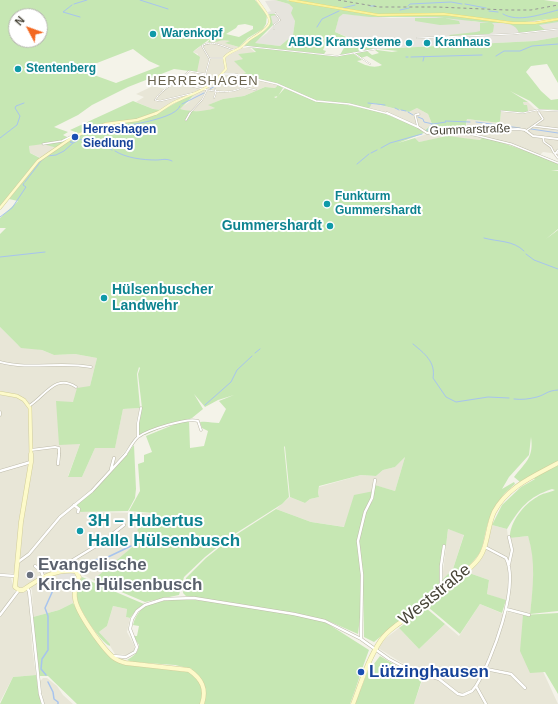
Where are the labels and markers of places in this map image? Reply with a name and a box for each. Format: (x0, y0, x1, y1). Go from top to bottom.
place label: Warenkopf (161, 27, 223, 41)
marker: Warenkopf (148, 29, 158, 39)
place label: ABUS Kransysteme (288, 36, 401, 50)
place label: Kranhaus (435, 36, 490, 50)
marker: ABUS Kransysteme (404, 38, 414, 48)
marker: Kranhaus (422, 38, 432, 48)
place label: Stentenberg (26, 62, 96, 76)
marker: Stentenberg (13, 64, 23, 74)
place label: Herreshagen Siedlung (83, 123, 156, 151)
marker: Herreshagen Siedlung (70, 132, 80, 142)
place label: Funkturm Gummershardt (335, 190, 421, 218)
marker: Funkturm Gummershardt (322, 199, 332, 209)
place label: Gummershardt (222, 218, 322, 234)
marker: Gummershardt (325, 221, 335, 231)
place label: Hülsenbuscher Landwehr (112, 282, 213, 314)
marker: Hülsenbuscher Landwehr (99, 293, 109, 303)
place label: 3H – Hubertus Halle Hülsenbusch (88, 511, 240, 551)
marker: 3H – Hubertus Halle Hülsenbusch (75, 526, 85, 536)
place label: Evangelische Kirche Hülsenbusch (38, 555, 202, 595)
marker: Evangelische Kirche Hülsenbusch (25, 570, 35, 580)
place label: Lützinghausen (369, 662, 489, 682)
marker: Lützinghausen (356, 667, 366, 677)

